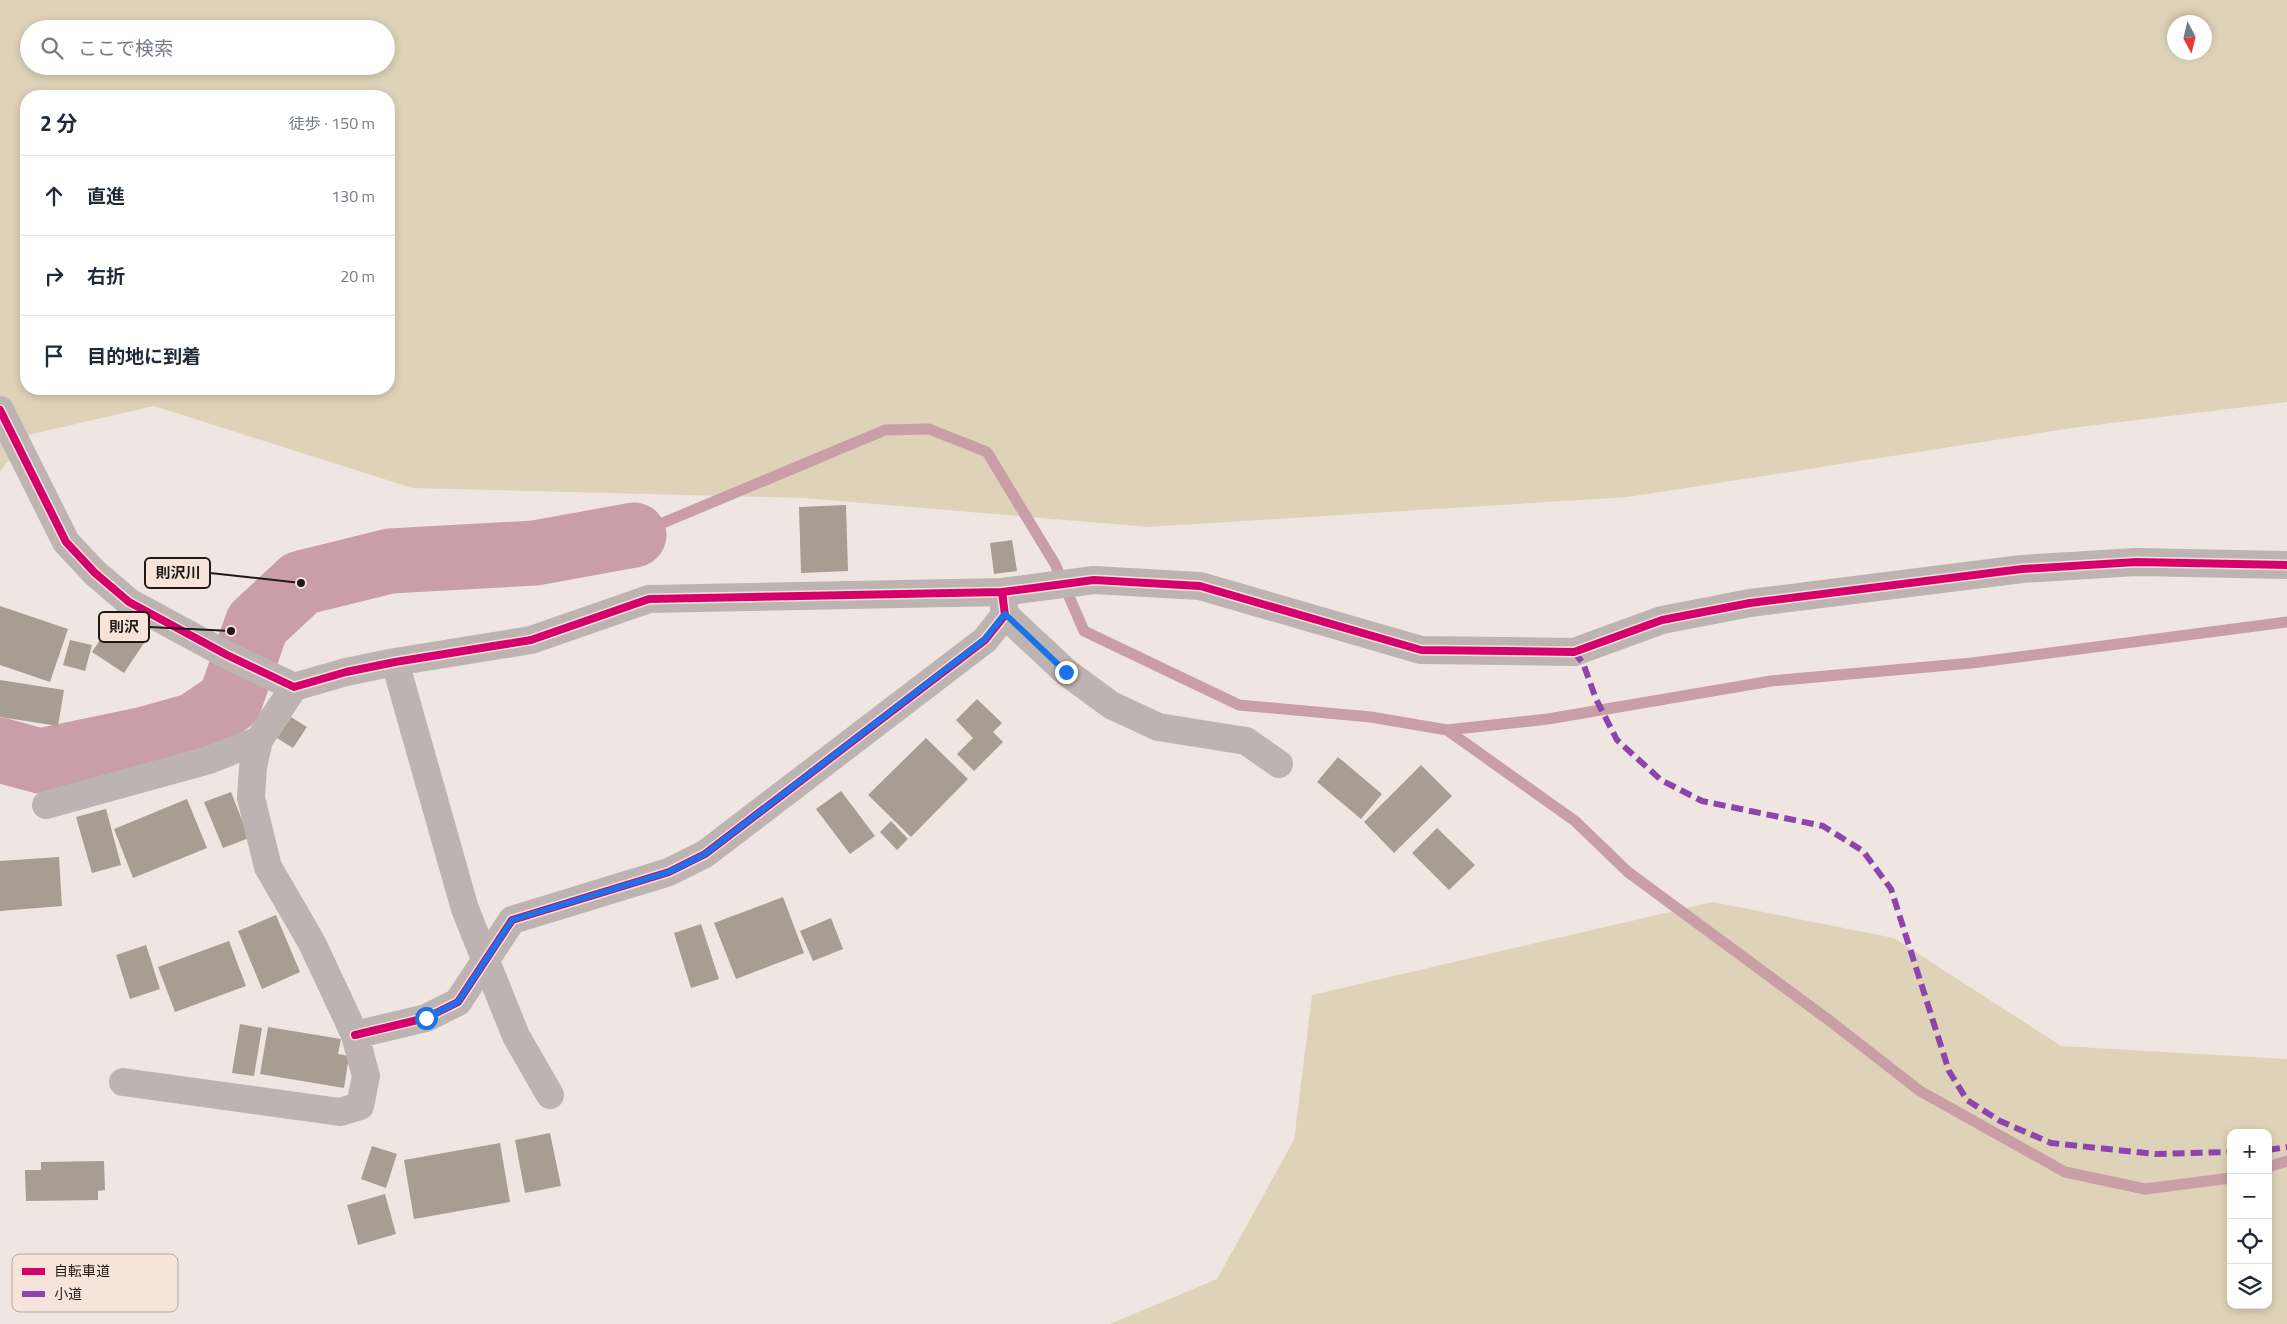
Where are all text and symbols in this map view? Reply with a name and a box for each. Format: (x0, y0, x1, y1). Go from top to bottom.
north arrow (2167, 15, 2212, 60)
search box (20, 20, 395, 75)
text: ここで検索 (78, 33, 173, 62)
icon: search (38, 34, 66, 62)
text: 2 分 (40, 107, 77, 139)
text: 徒歩 · 150 m (289, 111, 375, 135)
text: 直進 (87, 181, 125, 210)
icon: ahead (40, 182, 68, 210)
text: 130 m (331, 184, 375, 208)
text: 右折 (87, 261, 125, 290)
icon: right (40, 262, 68, 290)
text: 20 m (340, 264, 375, 288)
text: 目的地に到着 (87, 341, 201, 370)
icon: arrive (40, 342, 68, 370)
callout: 則沢川 (145, 558, 210, 588)
text: 則沢川 (155, 561, 201, 584)
callout: 則沢 (99, 612, 149, 642)
text: 則沢 (109, 615, 139, 638)
route end (1055, 661, 1078, 684)
route start (415, 1007, 438, 1030)
map controls (2227, 1129, 2272, 1309)
button: + (2227, 1129, 2272, 1174)
button: − (2227, 1174, 2272, 1219)
button: locate (2227, 1219, 2272, 1264)
legend (12, 1254, 178, 1312)
text: 自転車道 (54, 1260, 110, 1281)
button: layers (2227, 1264, 2272, 1309)
text: 小道 (54, 1283, 82, 1304)

